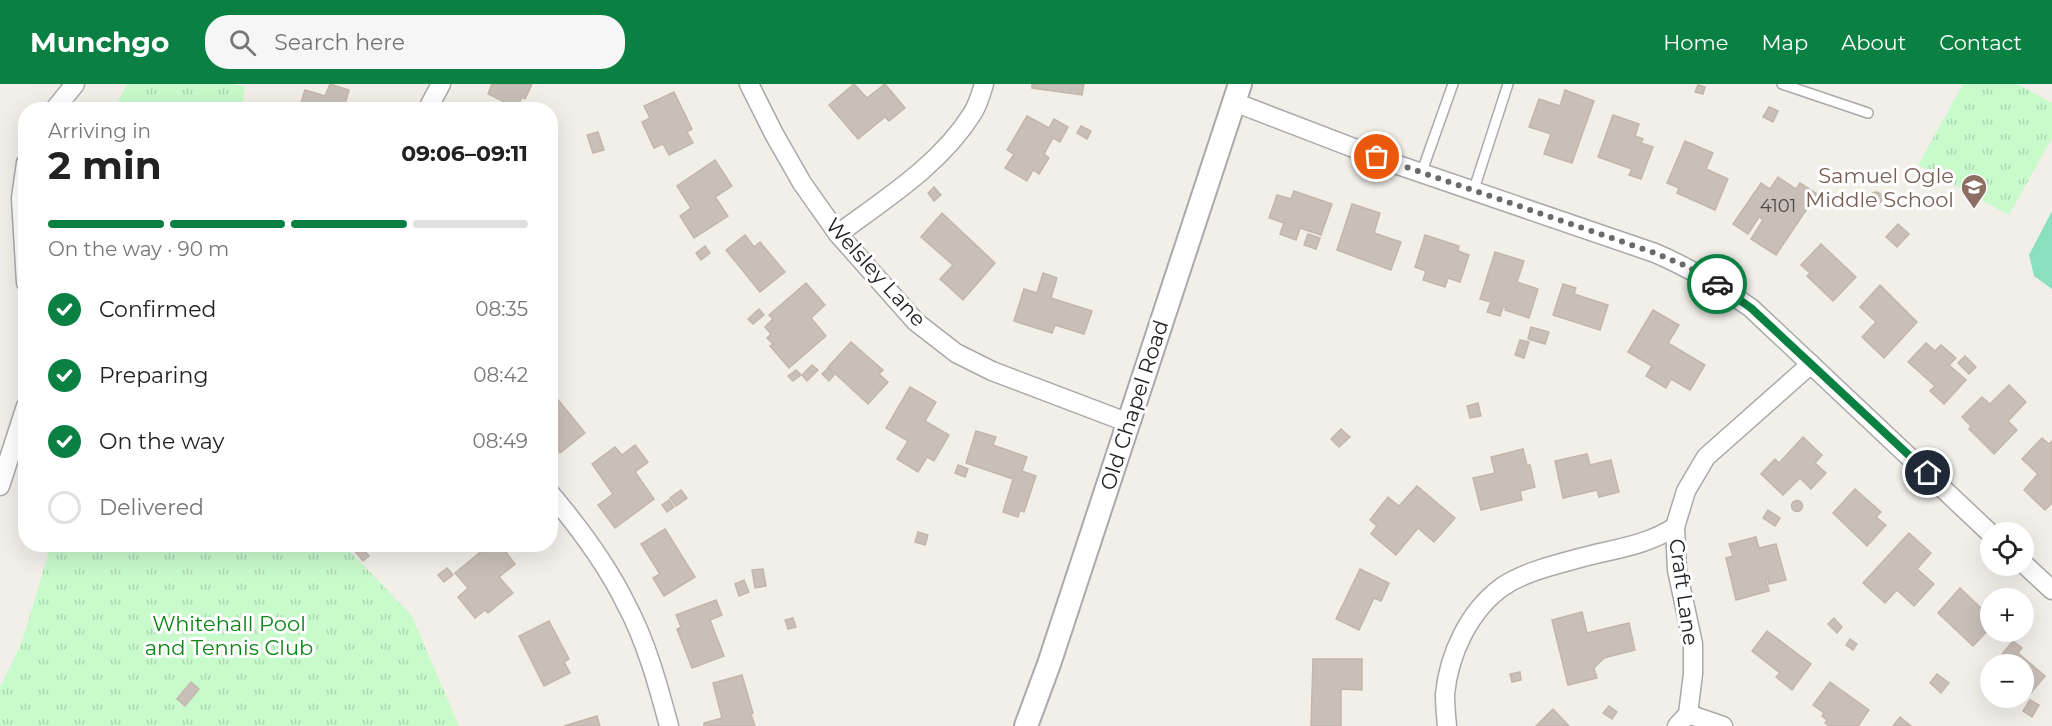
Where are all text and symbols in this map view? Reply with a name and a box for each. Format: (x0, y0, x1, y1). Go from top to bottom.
search box (205, 15, 625, 69)
text: Munchgo (30, 25, 169, 59)
icon: search (226, 26, 259, 59)
text: Search here (274, 29, 405, 56)
text: Home (1663, 30, 1728, 55)
text: Map (1761, 30, 1808, 55)
text: About (1841, 30, 1906, 55)
text: Contact (1939, 30, 2022, 55)
text: Arriving in (48, 119, 151, 143)
pin (1351, 131, 1402, 182)
text: 09:06–09:11 (401, 140, 528, 167)
icon: bag (1360, 140, 1393, 173)
text: 2 min (48, 141, 162, 189)
place label: Samuel Ogle Middle School (1805, 163, 1954, 212)
school or university icon: Samuel Ogle Middle School (1959, 172, 1989, 210)
house number: 4101 (1760, 195, 1796, 217)
street label: Welsley Lane (821, 213, 931, 331)
text: On the way · 90 m (48, 237, 229, 261)
courier (1687, 254, 1747, 314)
icon: car (1701, 268, 1734, 301)
icon: check (48, 293, 81, 326)
text: Confirmed (99, 296, 216, 323)
text: 08:35 (475, 297, 528, 321)
street label: Old Chapel Road (1095, 317, 1173, 493)
icon: check (48, 359, 81, 392)
text: Preparing (99, 362, 208, 389)
text: 08:42 (473, 363, 528, 387)
icon: check (48, 425, 81, 458)
text: On the way (99, 428, 224, 455)
text: 08:49 (473, 429, 528, 453)
pin (1902, 447, 1953, 498)
icon: home (1911, 456, 1944, 489)
text: Delivered (99, 494, 204, 521)
map controls (1980, 522, 2034, 708)
button: locate (1980, 522, 2034, 576)
street label: Craft Lane (1664, 537, 1704, 647)
button: + (1980, 588, 2034, 642)
park label: Whitehall Pool and Tennis Club (145, 611, 313, 660)
button: − (1980, 654, 2034, 708)

